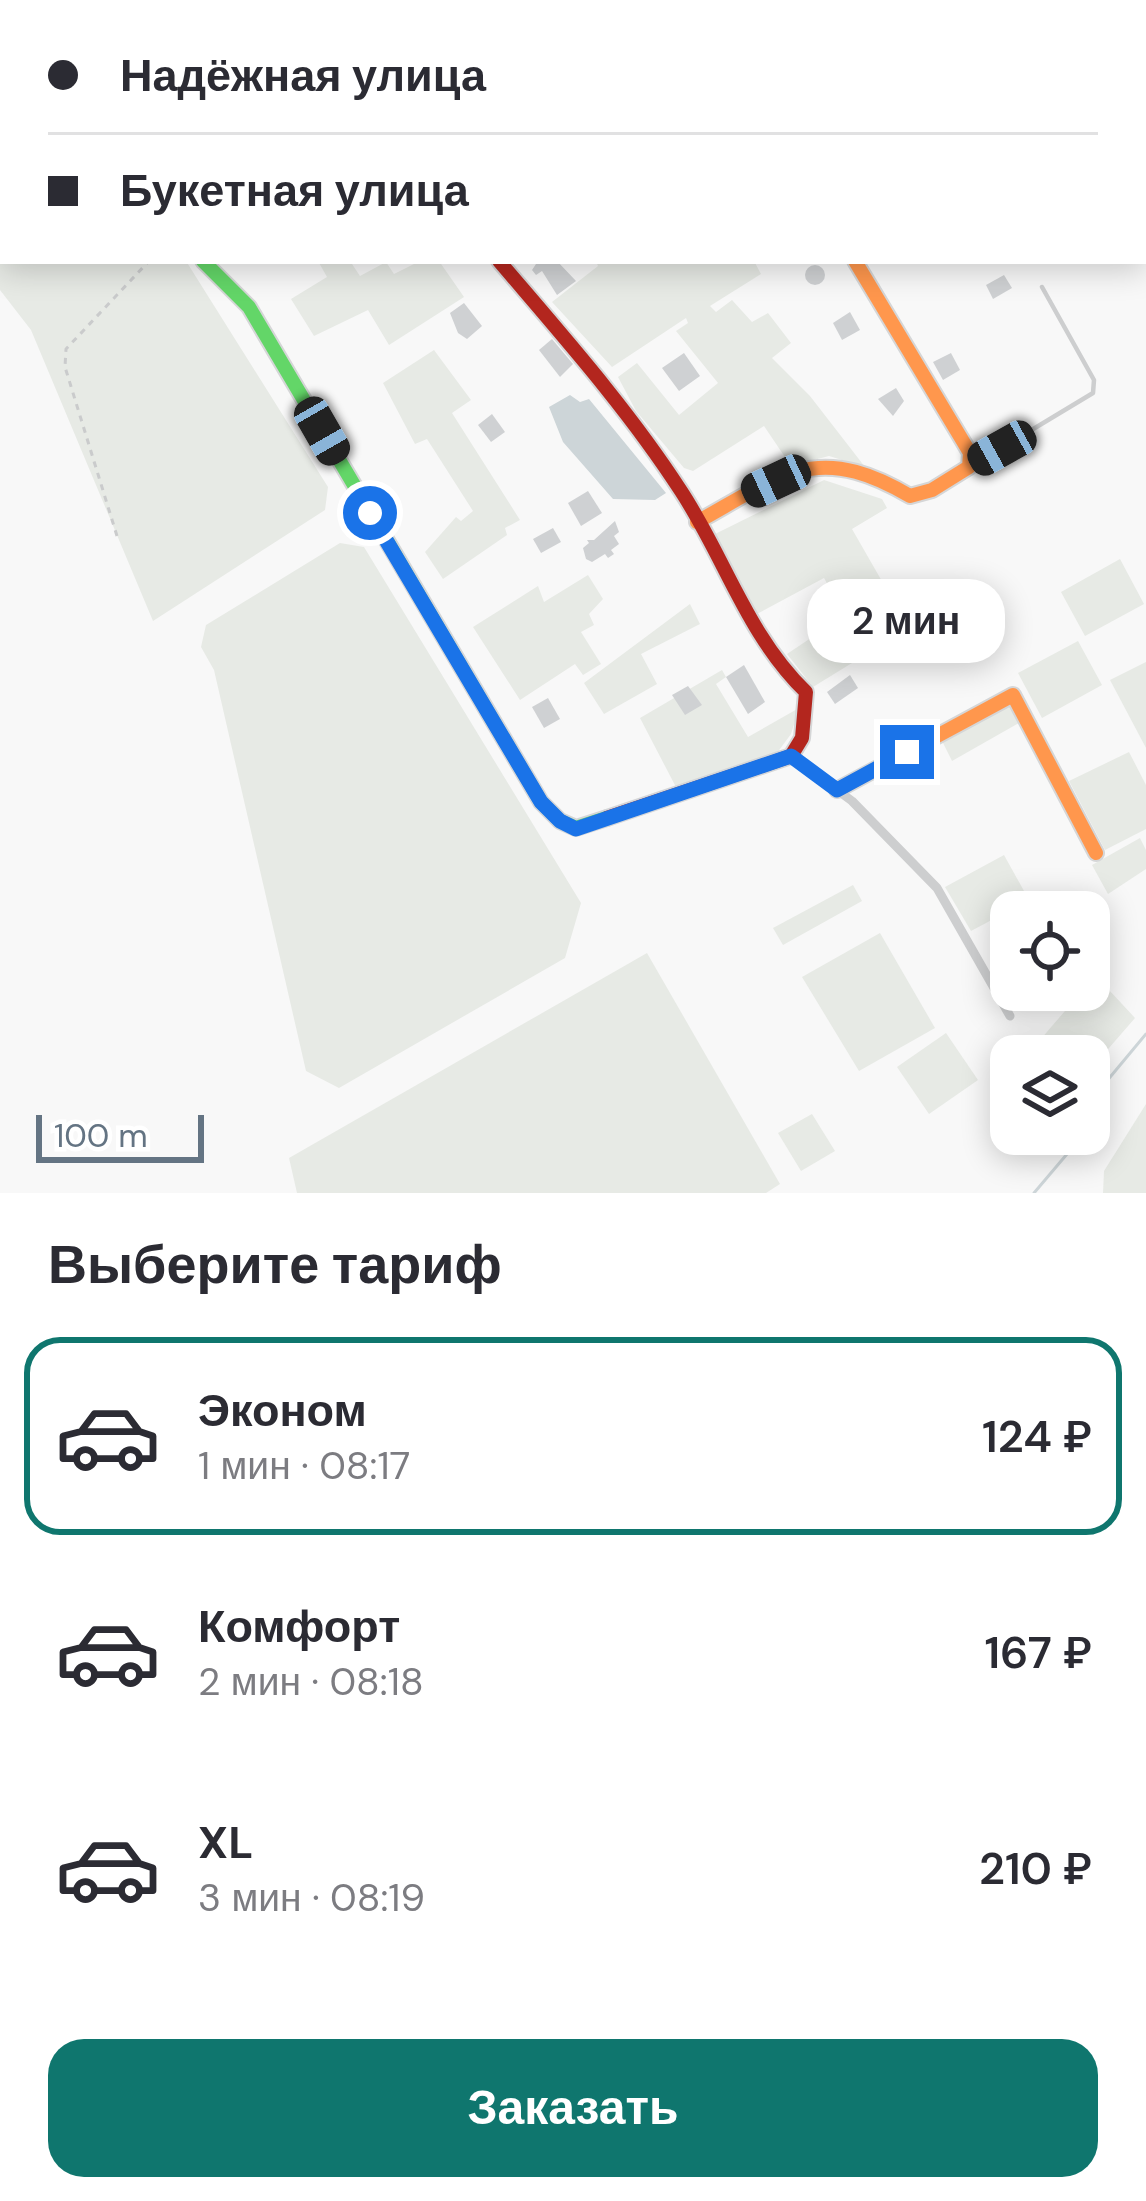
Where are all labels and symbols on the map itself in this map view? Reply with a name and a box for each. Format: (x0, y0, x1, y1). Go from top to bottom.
car (288, 391, 356, 471)
car (962, 415, 1042, 481)
car (736, 449, 816, 513)
route start (343, 486, 397, 540)
callout: 2 мин (808, 578, 1006, 662)
route end (880, 725, 934, 779)
scale bar (36, 1109, 204, 1162)

